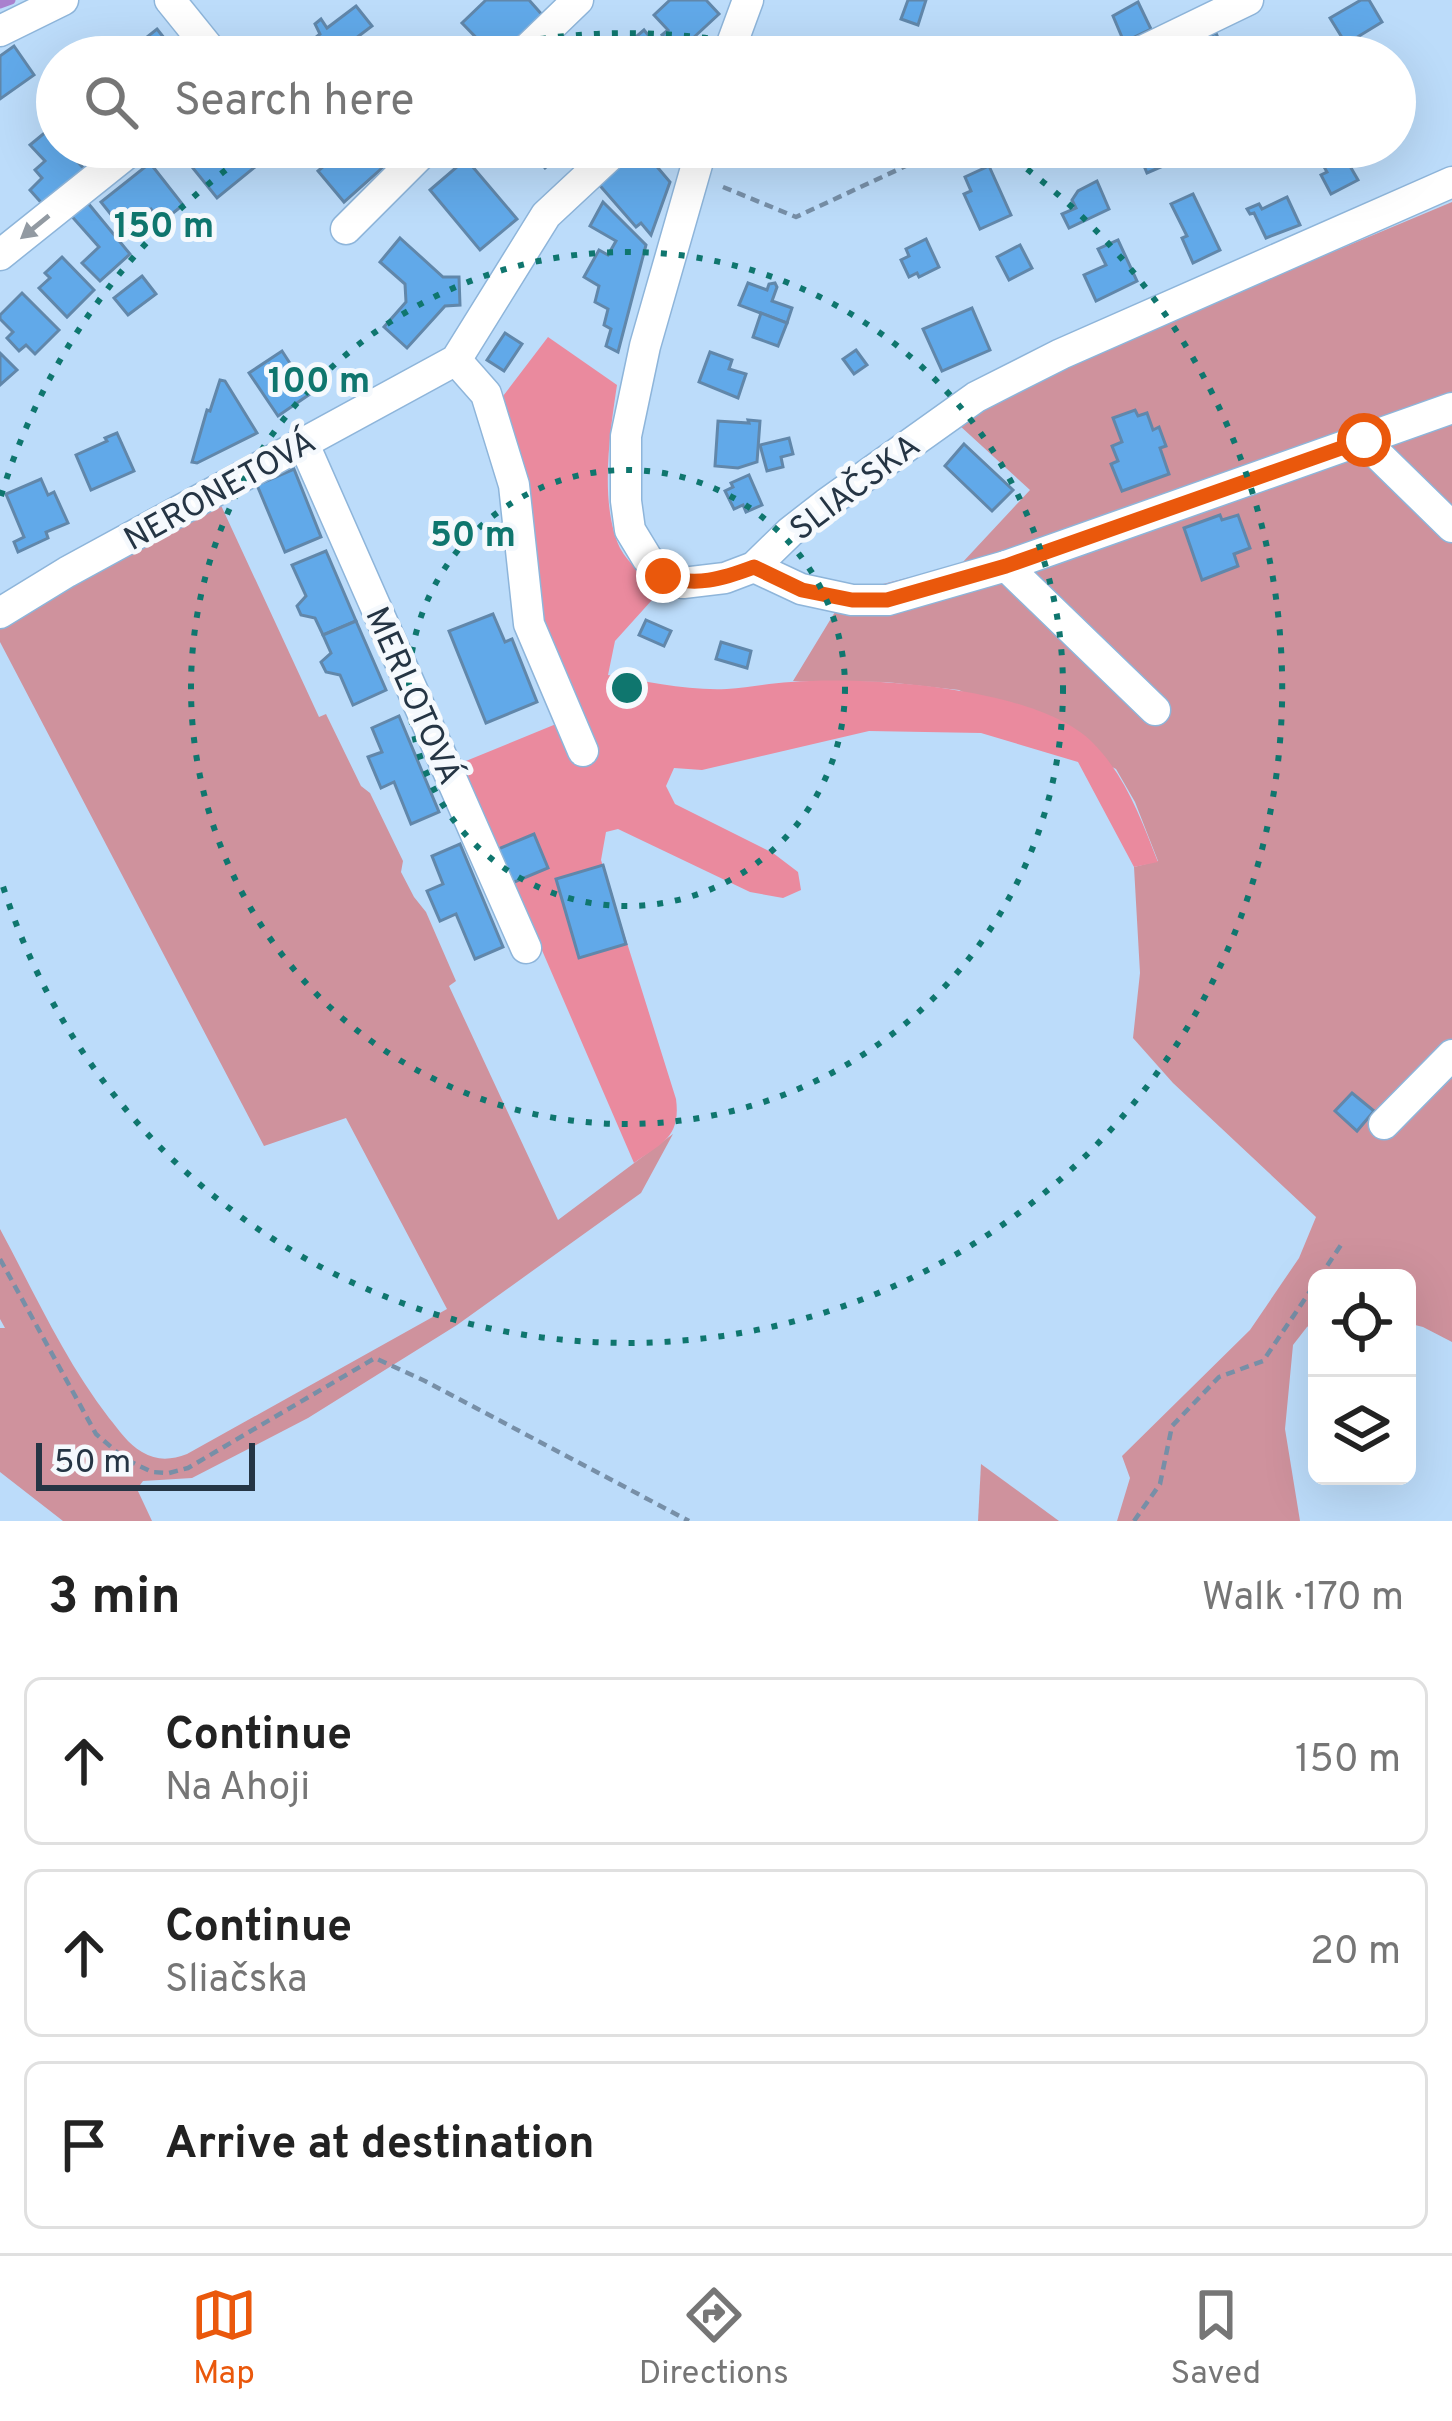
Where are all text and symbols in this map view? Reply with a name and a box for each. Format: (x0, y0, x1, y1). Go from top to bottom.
search box (36, 36, 1416, 168)
icon: search (78, 69, 144, 135)
text: Search here (174, 74, 414, 131)
text: 150 m (114, 205, 214, 251)
one-way arrow (19, 214, 50, 239)
text: 100 m (268, 360, 370, 406)
route start (1337, 413, 1391, 467)
street label: NERONETOVÁ (117, 422, 324, 562)
street label: SLIAČSKA (782, 425, 930, 552)
text: 50 m (430, 514, 516, 560)
route end (636, 549, 690, 603)
street label: MERLOTOVÁ (353, 601, 470, 792)
centre of rings (606, 667, 648, 709)
map controls (1308, 1269, 1416, 1485)
button: locate (1308, 1269, 1416, 1377)
button: layers (1308, 1377, 1416, 1485)
scale bar (36, 1437, 255, 1490)
text: 50 m (54, 1443, 131, 1485)
text: 3 min (48, 1567, 181, 1632)
text: Walk · 170 m (1202, 1575, 1404, 1624)
text: Continue (165, 1708, 352, 1765)
icon: ahead (51, 1728, 117, 1794)
text: 150 m (1295, 1737, 1401, 1786)
text: Na Ahoji (165, 1765, 310, 1814)
text: Continue (165, 1900, 352, 1957)
icon: ahead (51, 1920, 117, 1986)
text: 20 m (1310, 1929, 1401, 1978)
text: Sliačska (165, 1957, 307, 2006)
icon: arrive (51, 2112, 117, 2178)
text: Arrive at destination (165, 2117, 595, 2174)
tab: Map (191, 2282, 257, 2396)
tab: Directions (639, 2282, 789, 2396)
tab: Saved (1170, 2282, 1261, 2396)

